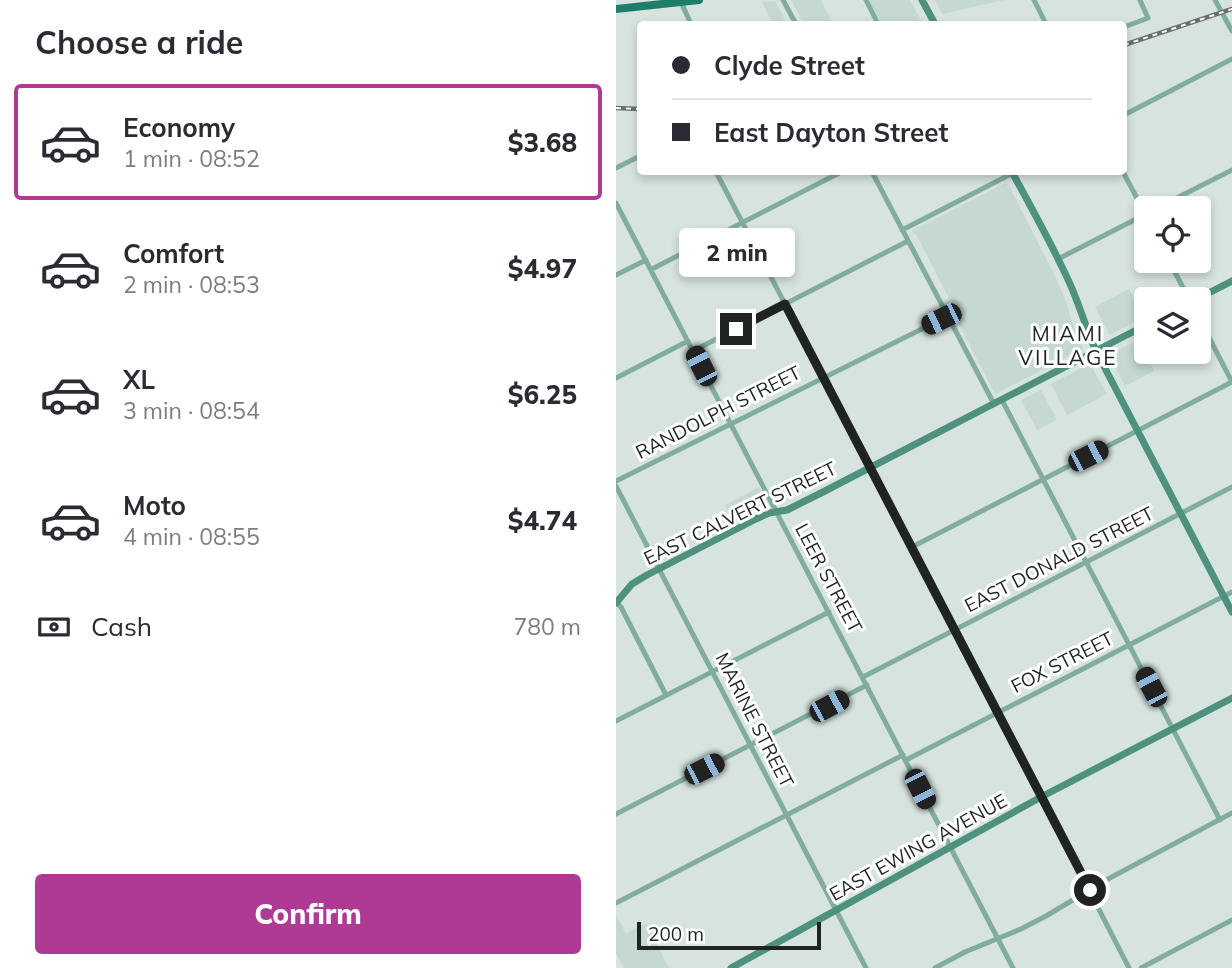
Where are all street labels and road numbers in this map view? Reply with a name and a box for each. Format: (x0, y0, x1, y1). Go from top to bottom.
street label: RANDOLPH STREET (631, 360, 805, 464)
street label: EAST CALVERT STREET (640, 456, 841, 570)
street label: EAST DONALD STREET (960, 501, 1158, 617)
street label: LEER STREET (790, 519, 868, 637)
street label: FOX STREET (1007, 626, 1118, 698)
street label: MARINE STREET (711, 648, 800, 792)
street label: EAST EWING AVENUE (825, 788, 1011, 906)

